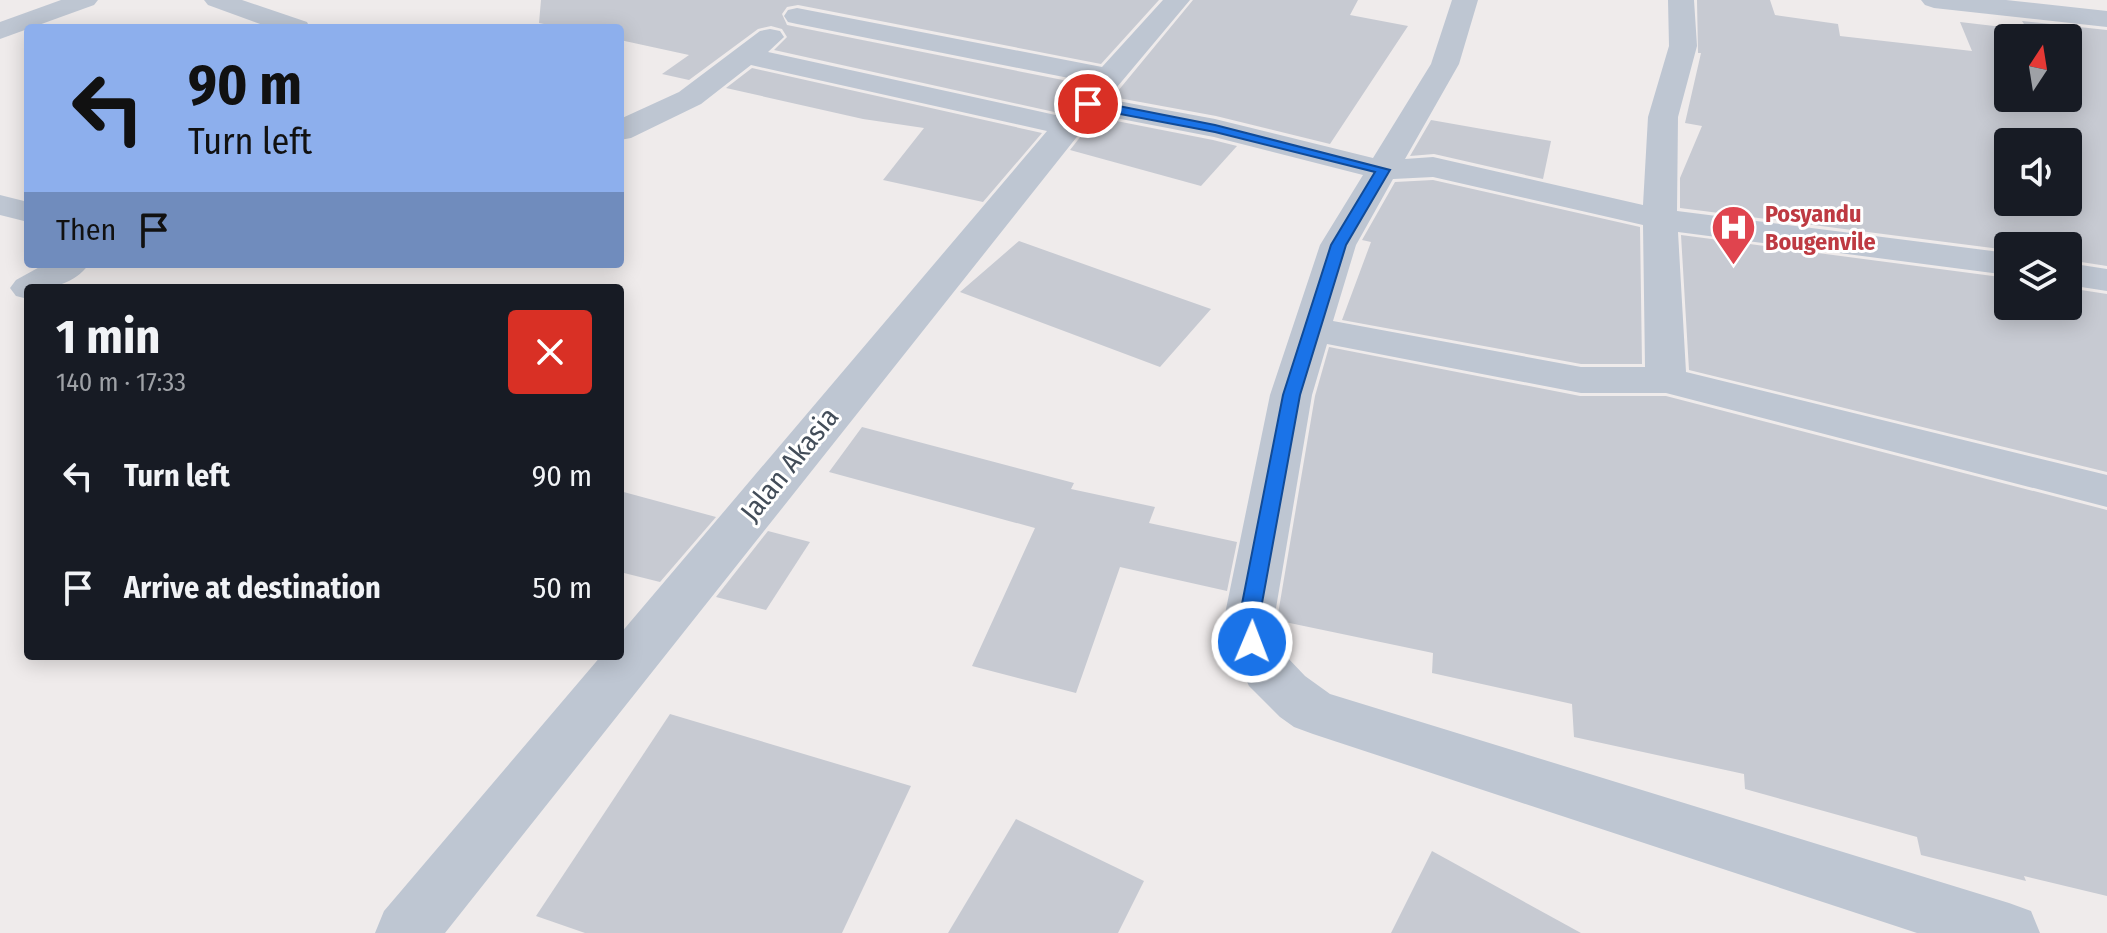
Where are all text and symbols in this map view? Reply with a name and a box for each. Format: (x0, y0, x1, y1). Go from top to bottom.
north arrow (1994, 24, 2082, 112)
map controls (1994, 24, 2082, 320)
text: 90 m (188, 52, 302, 119)
icon: left (56, 56, 160, 160)
pin (1054, 70, 1122, 138)
icon: arrive (1066, 82, 1110, 126)
text: Turn left (188, 120, 312, 164)
button: sound (1994, 128, 2082, 216)
place label: Posyandu Bougenvile (1765, 200, 1876, 256)
hospital icon: Posyandu Bougenvile (1710, 204, 1758, 267)
icon: arrive (132, 208, 176, 252)
text: Then (56, 212, 116, 248)
button: layers (1994, 232, 2082, 320)
text: 1 min (56, 308, 161, 366)
button: close (508, 310, 592, 394)
text: 140 m · 17:33 (56, 367, 186, 398)
street label: Jalan Akasia (733, 401, 845, 528)
icon: left (56, 454, 100, 498)
text: Turn left (124, 458, 230, 494)
text: 90 m (532, 458, 592, 494)
icon: arrive (56, 566, 100, 610)
text: Arrive at destination (124, 570, 381, 606)
text: 50 m (532, 570, 592, 606)
position arrow (1210, 600, 1294, 684)

